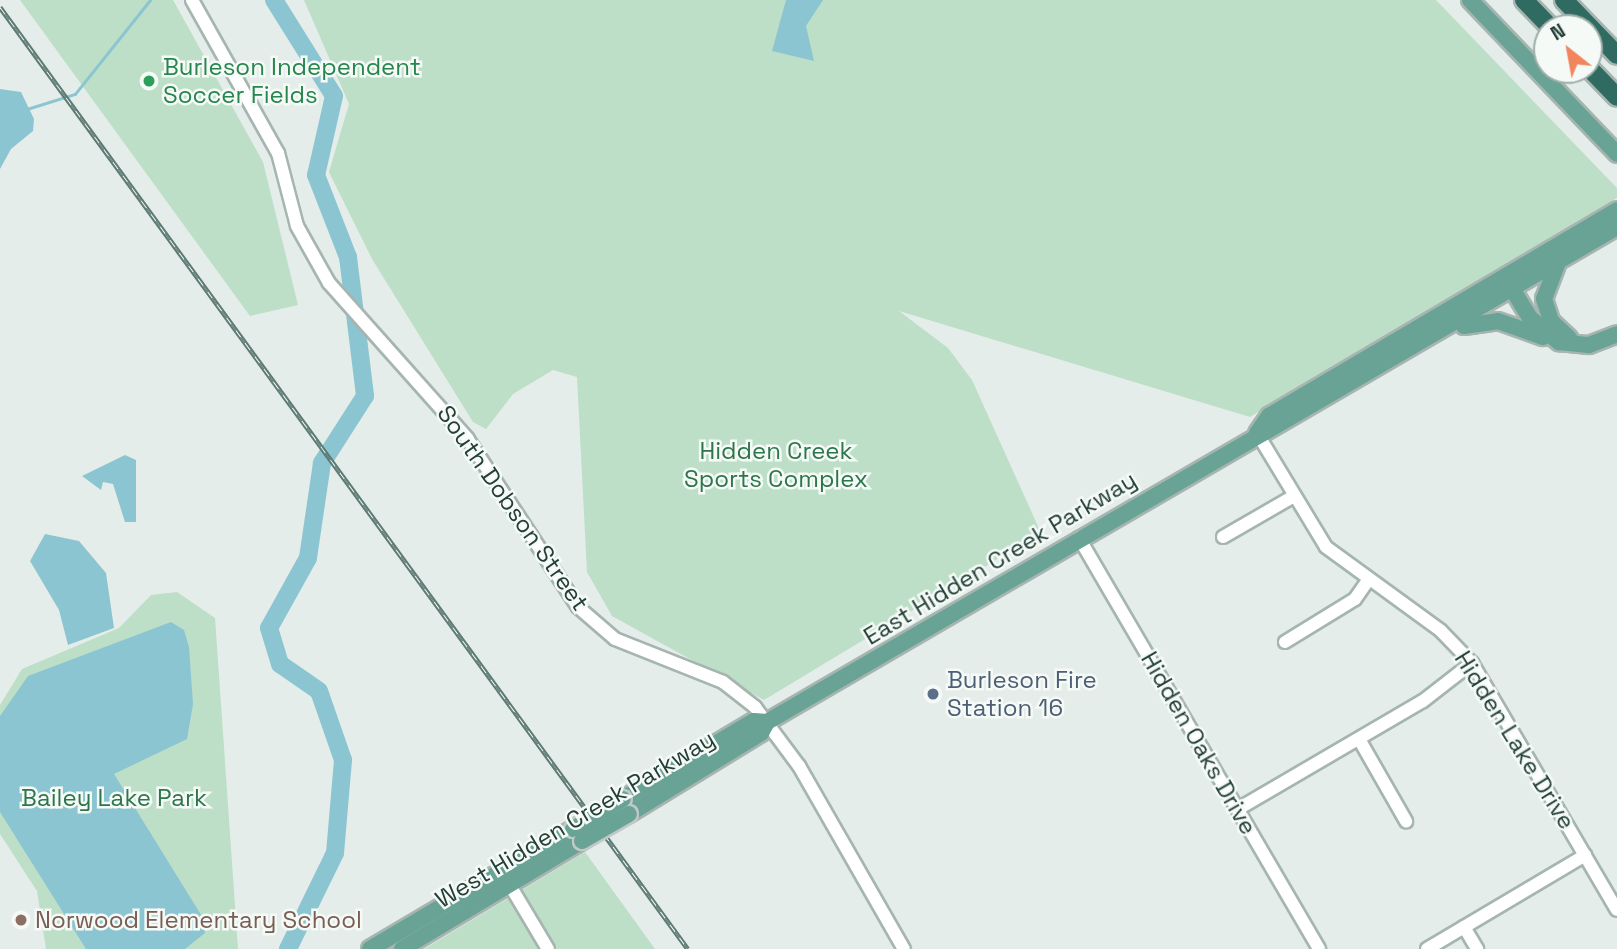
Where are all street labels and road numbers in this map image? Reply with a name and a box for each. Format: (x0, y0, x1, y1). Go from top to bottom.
street label: South Dobson Street (431, 400, 595, 616)
street label: East Hidden Creek Parkway (858, 465, 1142, 651)
street label: Hidden Oaks Drive (1135, 646, 1263, 840)
street label: Hidden Lake Drive (1449, 646, 1581, 834)
street label: West Hidden Creek Parkway (430, 724, 720, 914)

